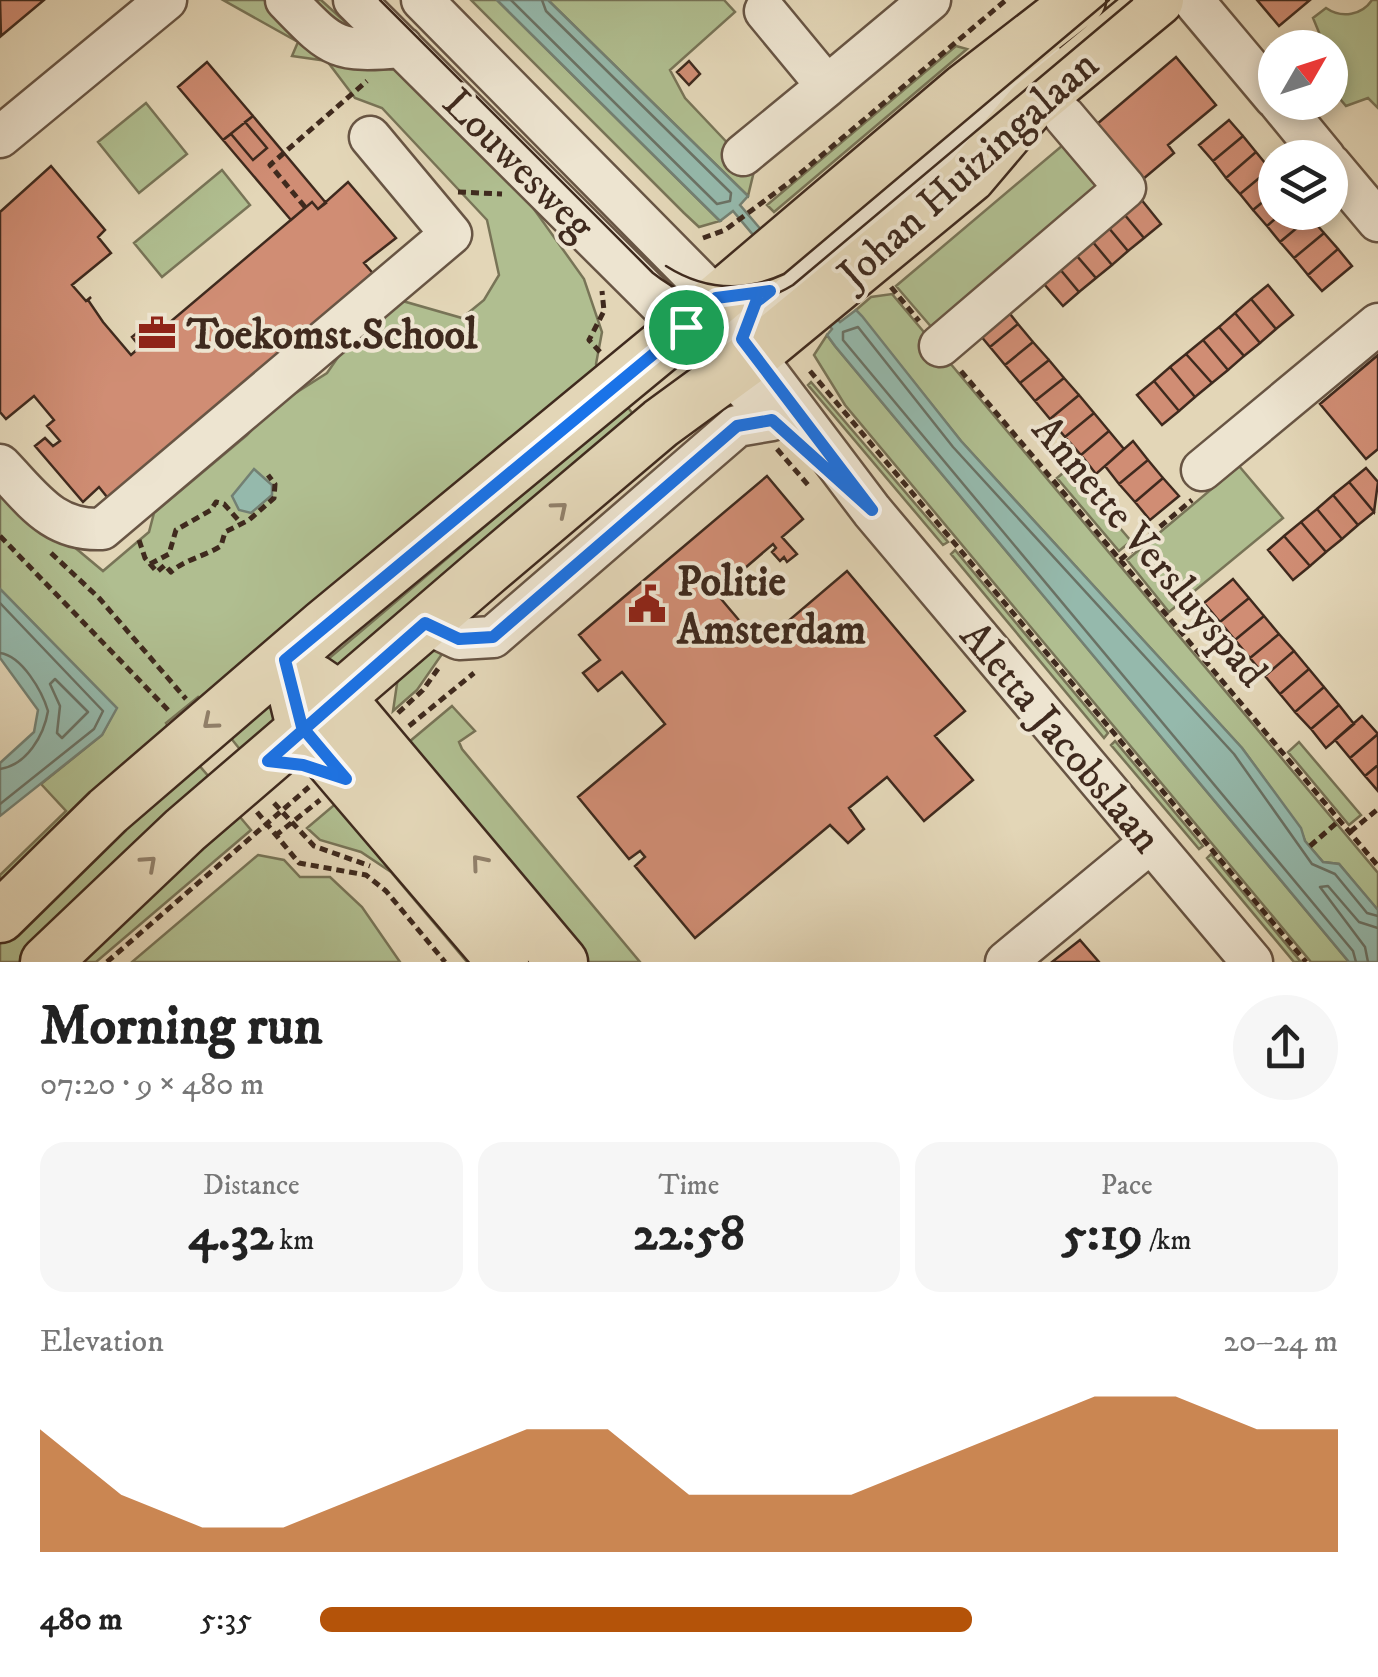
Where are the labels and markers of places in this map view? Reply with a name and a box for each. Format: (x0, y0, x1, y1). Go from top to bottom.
pin (644, 285, 729, 370)
place label: Toekomst.School (186, 310, 479, 362)
office icon: Toekomst.School (136, 312, 178, 354)
place label: Politie Amsterdam (676, 557, 866, 657)
public building icon: Politie Amsterdam (626, 583, 668, 625)

